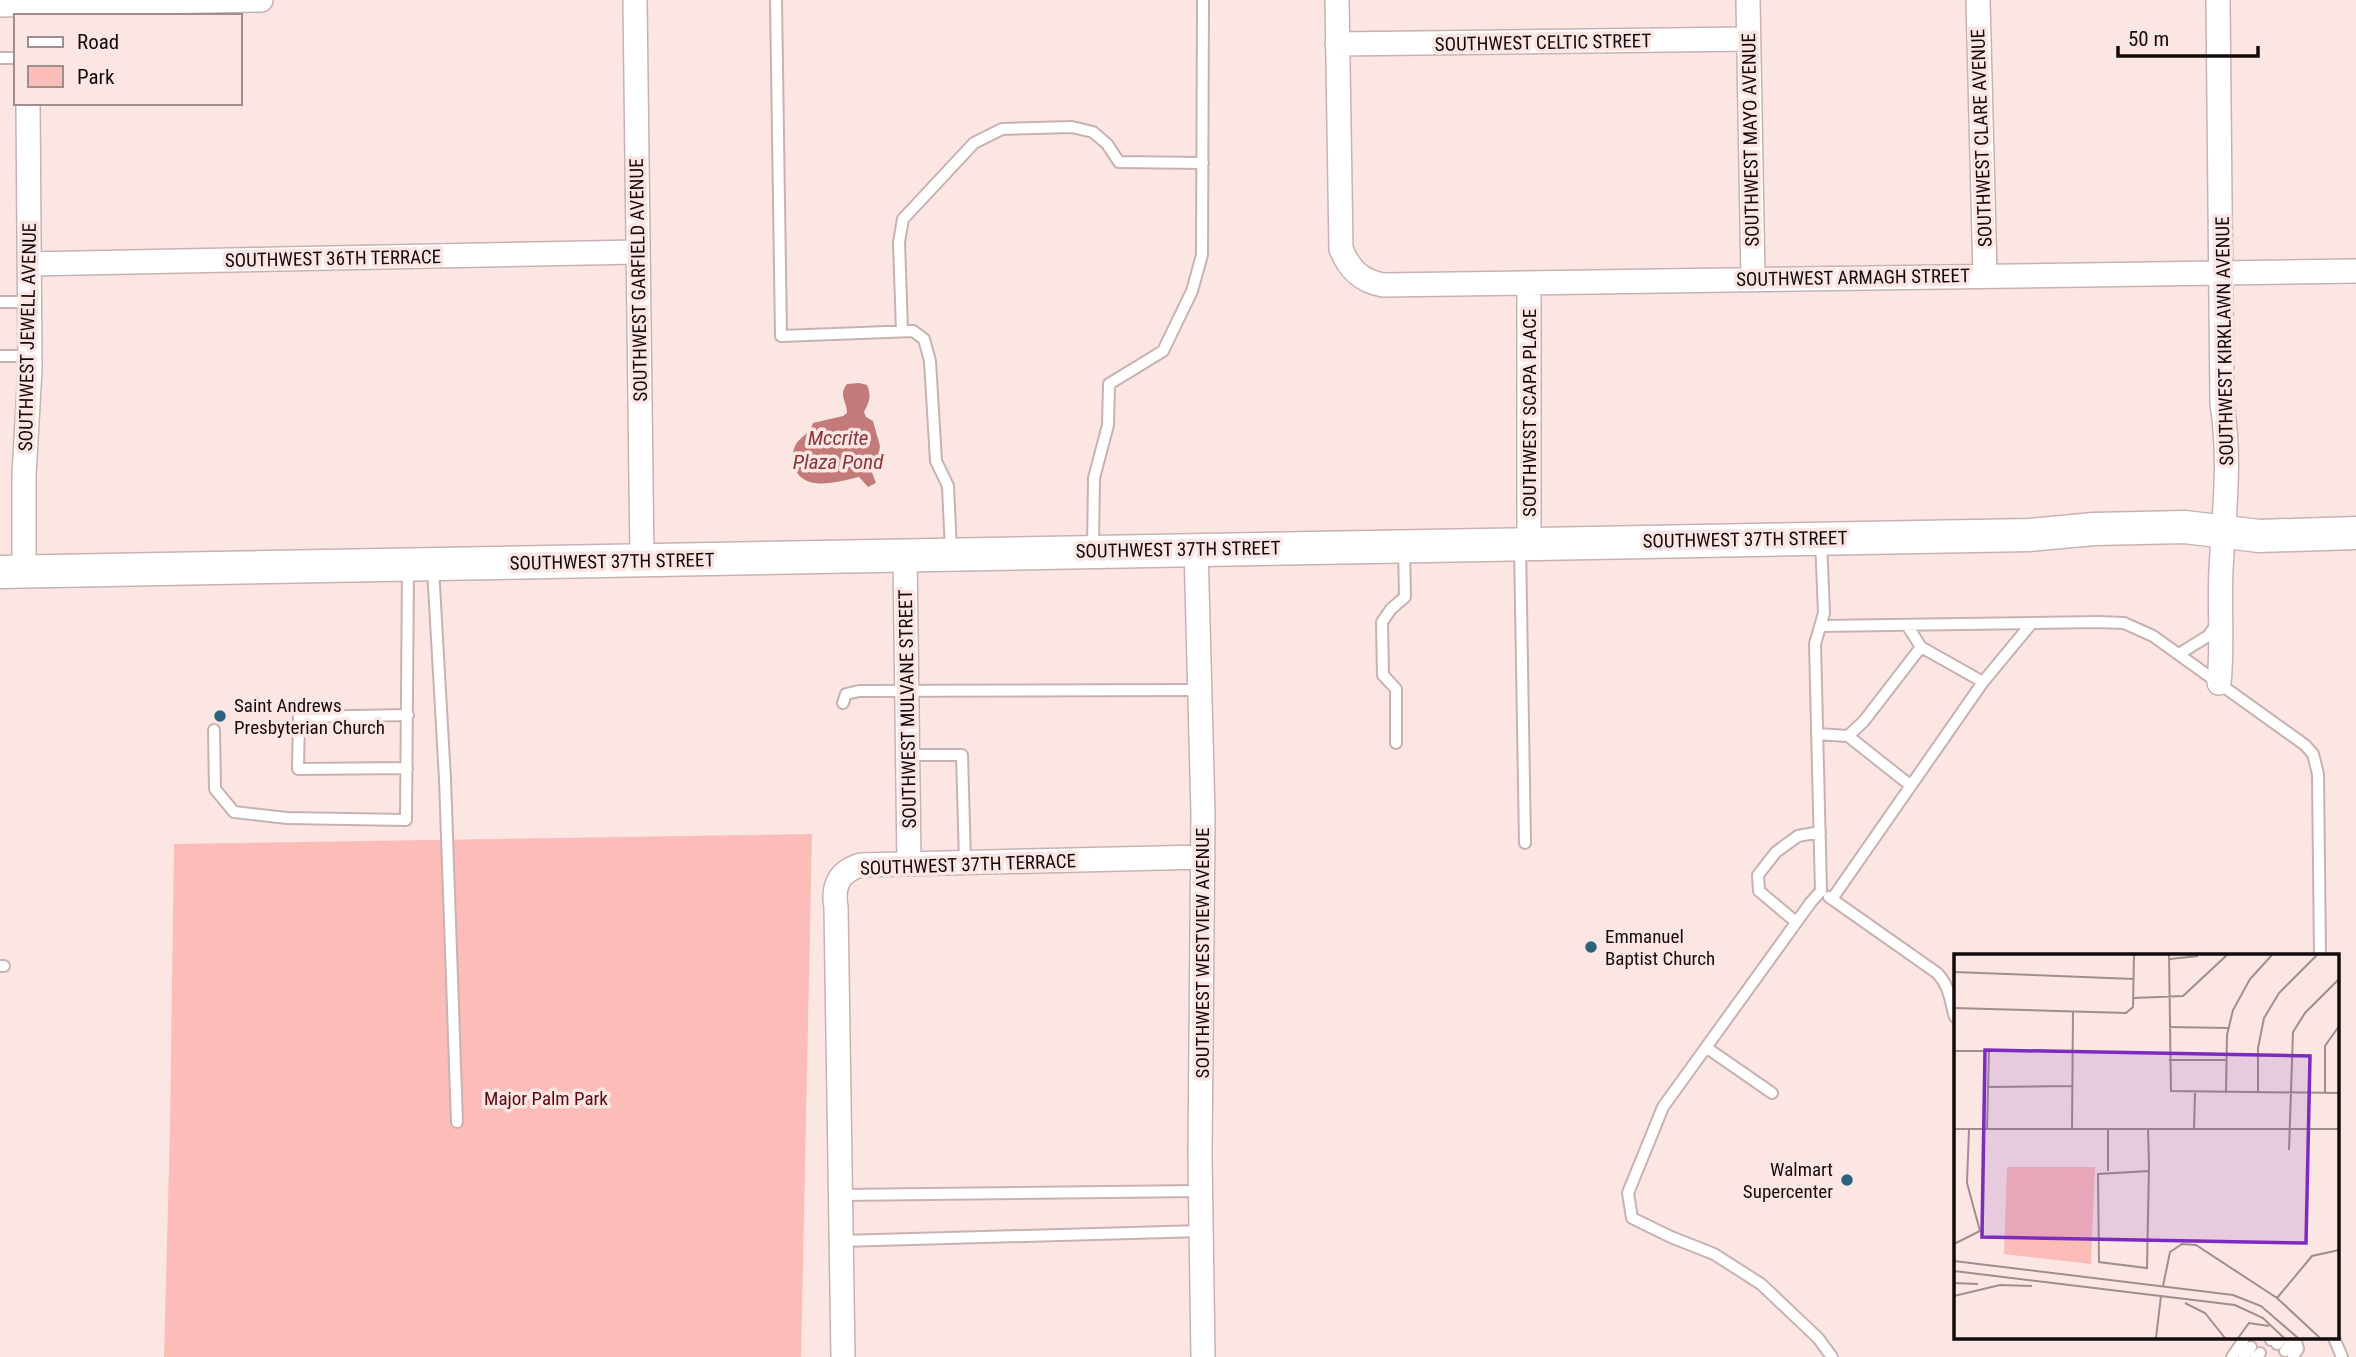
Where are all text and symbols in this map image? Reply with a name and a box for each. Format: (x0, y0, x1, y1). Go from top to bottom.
legend (14, 14, 242, 105)
scale bar (2118, 14, 2258, 58)
text: 50 m (2128, 27, 2169, 51)
street label: SOUTHWEST CELTIC STREET (1435, 29, 1652, 56)
street label: SOUTHWEST CLARE AVENUE (1966, 29, 1997, 247)
text: Road (77, 30, 119, 54)
street label: SOUTHWEST MAYO AVENUE (1737, 33, 1764, 247)
text: Park (77, 65, 115, 89)
street label: SOUTHWEST GARFIELD AVENUE (625, 158, 652, 402)
street label: SOUTHWEST KIRKLAWN AVENUE (2211, 216, 2238, 466)
street label: SOUTHWEST JEWELL AVENUE (14, 223, 41, 451)
street label: SOUTHWEST 36TH TERRACE (225, 245, 441, 272)
street label: SOUTHWEST ARMAGH STREET (1736, 264, 1970, 291)
street label: SOUTHWEST SCAPA PLACE (1518, 309, 1541, 517)
water label: Mccrite Plaza Pond (793, 426, 884, 474)
street label: SOUTHWEST 37TH STREET (1642, 526, 1848, 553)
street label: SOUTHWEST 37TH STREET (1075, 536, 1281, 563)
street label: SOUTHWEST 37TH STREET (509, 548, 715, 575)
street label: SOUTHWEST MULVANE STREET (894, 589, 921, 829)
place label: Saint Andrews Presbyterian Church (234, 694, 385, 739)
marker: Saint Andrews Presbyterian Church (212, 708, 228, 724)
street label: SOUTHWEST WESTVIEW AVENUE (1191, 828, 1214, 1078)
street label: SOUTHWEST 37TH TERRACE (860, 849, 1076, 880)
place label: Emmanuel Baptist Church (1605, 925, 1715, 970)
marker: Emmanuel Baptist Church (1583, 939, 1599, 955)
inset map (1954, 954, 2338, 1340)
park label: Major Palm Park (484, 1087, 608, 1110)
place label: Walmart Supercenter (1743, 1158, 1833, 1203)
marker: Walmart Supercenter (1839, 1172, 1855, 1188)

